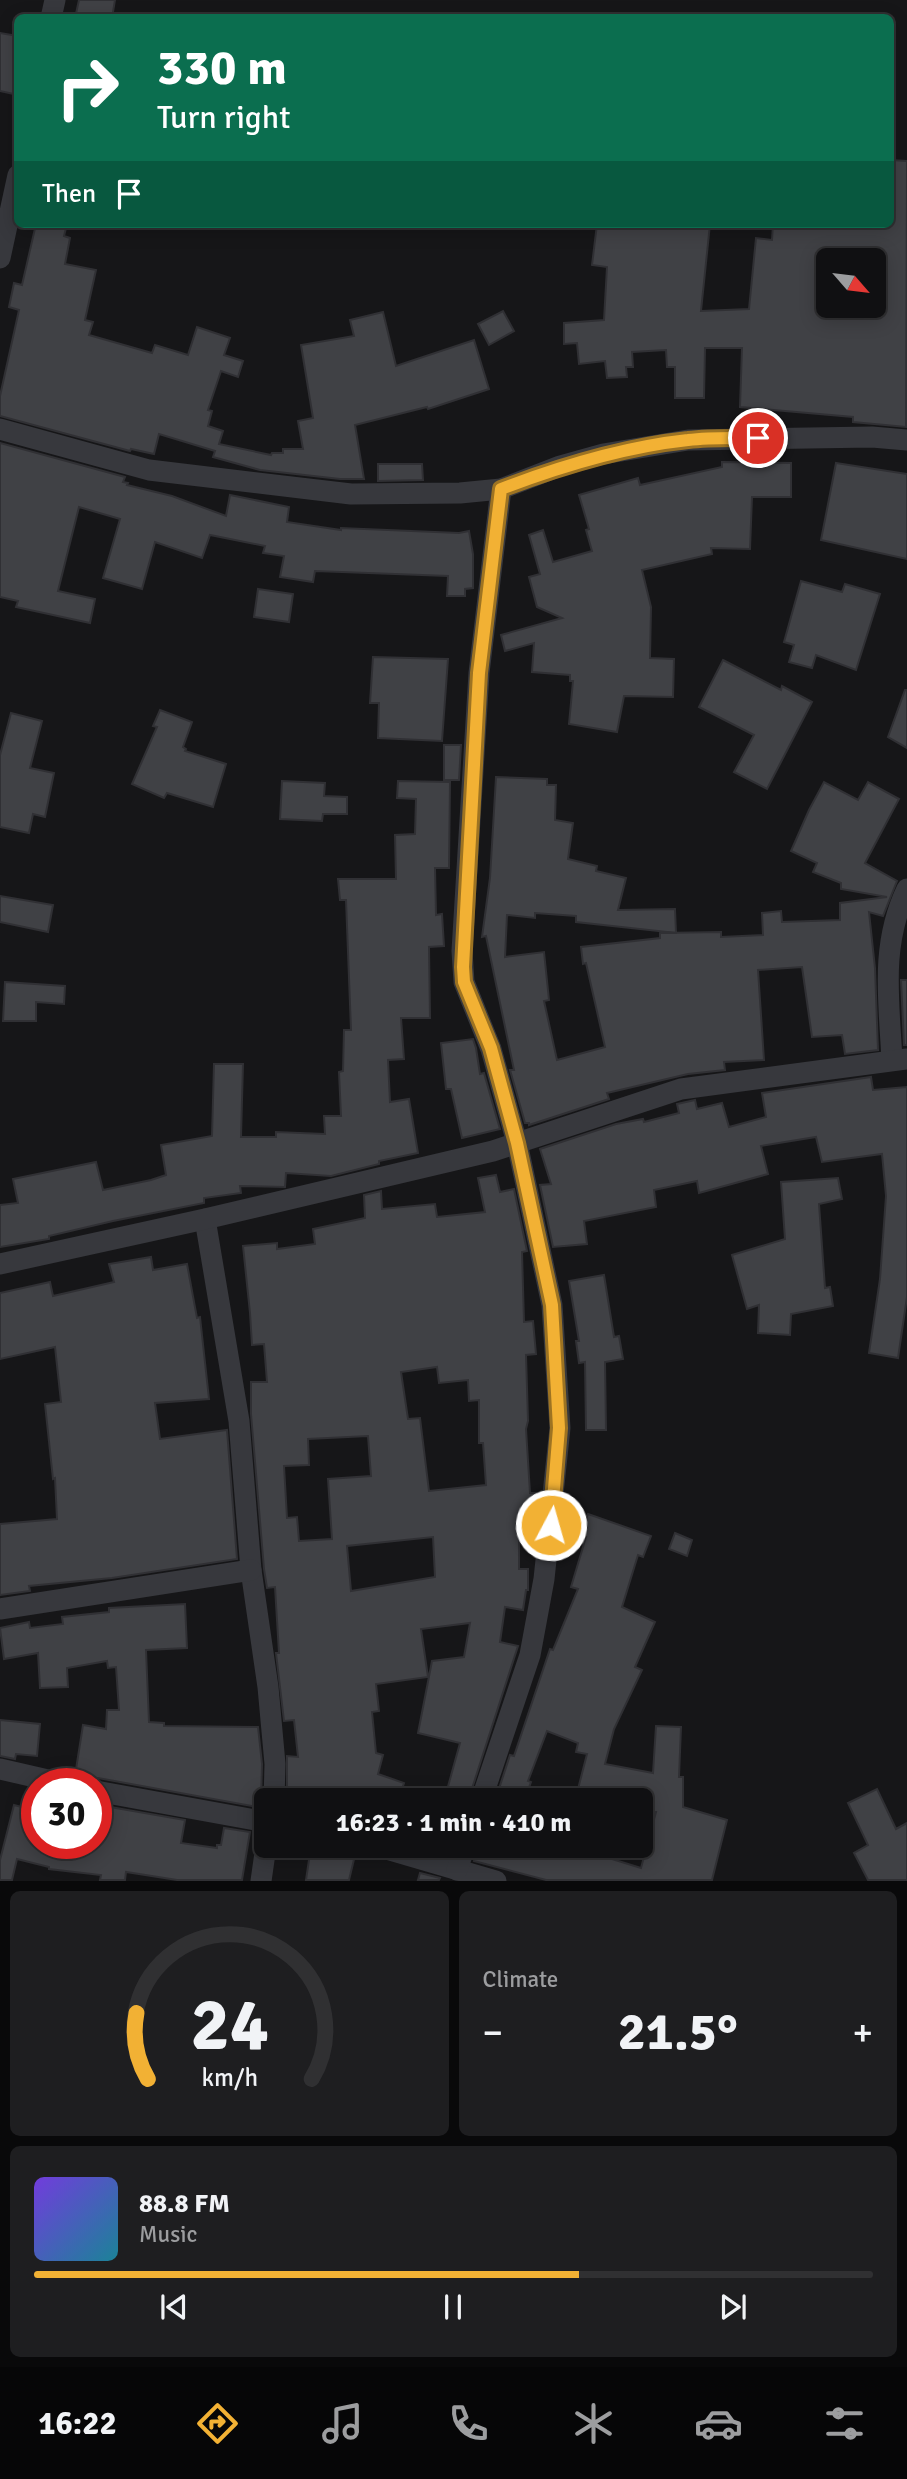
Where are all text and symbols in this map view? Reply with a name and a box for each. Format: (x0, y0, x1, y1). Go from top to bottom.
text: 330 m (157, 38, 287, 98)
icon: right (42, 42, 133, 133)
text: Turn right (157, 98, 290, 137)
icon: arrive (110, 175, 148, 213)
text: Then (42, 178, 96, 210)
north arrow (816, 248, 886, 318)
map controls (816, 248, 886, 318)
pin (728, 408, 788, 468)
icon: arrive (739, 419, 777, 457)
position arrow (514, 1488, 588, 1562)
speed limit sign: 30 (21, 1768, 112, 1859)
text: 16:23 · 1 min · 410 m (336, 1807, 571, 1839)
text: Climate (483, 1965, 558, 1994)
text: 24 (190, 1982, 269, 2071)
text: 21.5° (618, 2000, 738, 2064)
text: − (483, 2009, 503, 2056)
text: + (852, 2009, 873, 2056)
text: km/h (201, 2062, 258, 2093)
text: 88.8 FM (139, 2188, 230, 2220)
text: Music (139, 2220, 197, 2249)
icon: previous (155, 2288, 193, 2326)
icon: pause (434, 2288, 472, 2326)
icon: next (714, 2288, 752, 2326)
icon: directions (193, 2399, 242, 2448)
icon: music (318, 2399, 367, 2448)
icon: phone (444, 2399, 493, 2448)
icon: climate (569, 2399, 618, 2448)
icon: car (694, 2399, 743, 2448)
icon: filters (820, 2399, 869, 2448)
text: 16:22 (38, 2404, 117, 2443)

